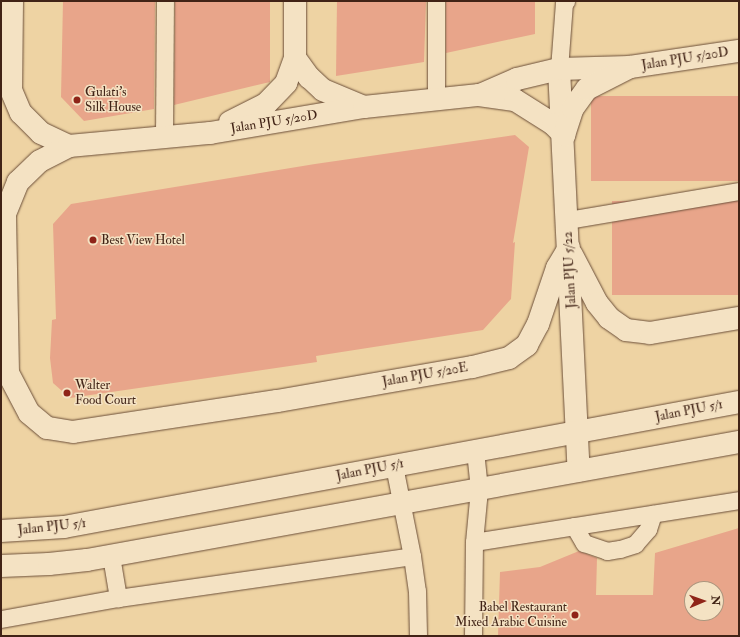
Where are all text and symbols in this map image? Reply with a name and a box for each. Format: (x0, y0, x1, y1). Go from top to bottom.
street label: Jalan PJU 5/20D (640, 44, 730, 74)
place label: Gulati's Silk House (85, 85, 141, 116)
marker: Gulati's Silk House (72, 95, 82, 105)
street label: Jalan PJU 5/20D (229, 107, 319, 137)
street label: Jalan PJU 5/22 (560, 231, 580, 309)
place label: Best View Hotel (101, 232, 185, 248)
marker: Best View Hotel (88, 235, 98, 245)
street label: Jalan PJU 5/20E (381, 360, 469, 390)
place label: Walter Food Court (75, 378, 136, 409)
marker: Walter Food Court (62, 388, 72, 398)
street label: Jalan PJU 5/1 (654, 397, 724, 425)
street label: Jalan PJU 5/1 (335, 456, 405, 484)
street label: Jalan PJU 5/1 (17, 516, 87, 538)
north arrow (684, 581, 724, 621)
text: N (709, 595, 722, 606)
place label: Babel Restaurant Mixed Arabic Cuisine (455, 600, 567, 631)
marker: Babel Restaurant Mixed Arabic Cuisine (570, 610, 580, 620)

